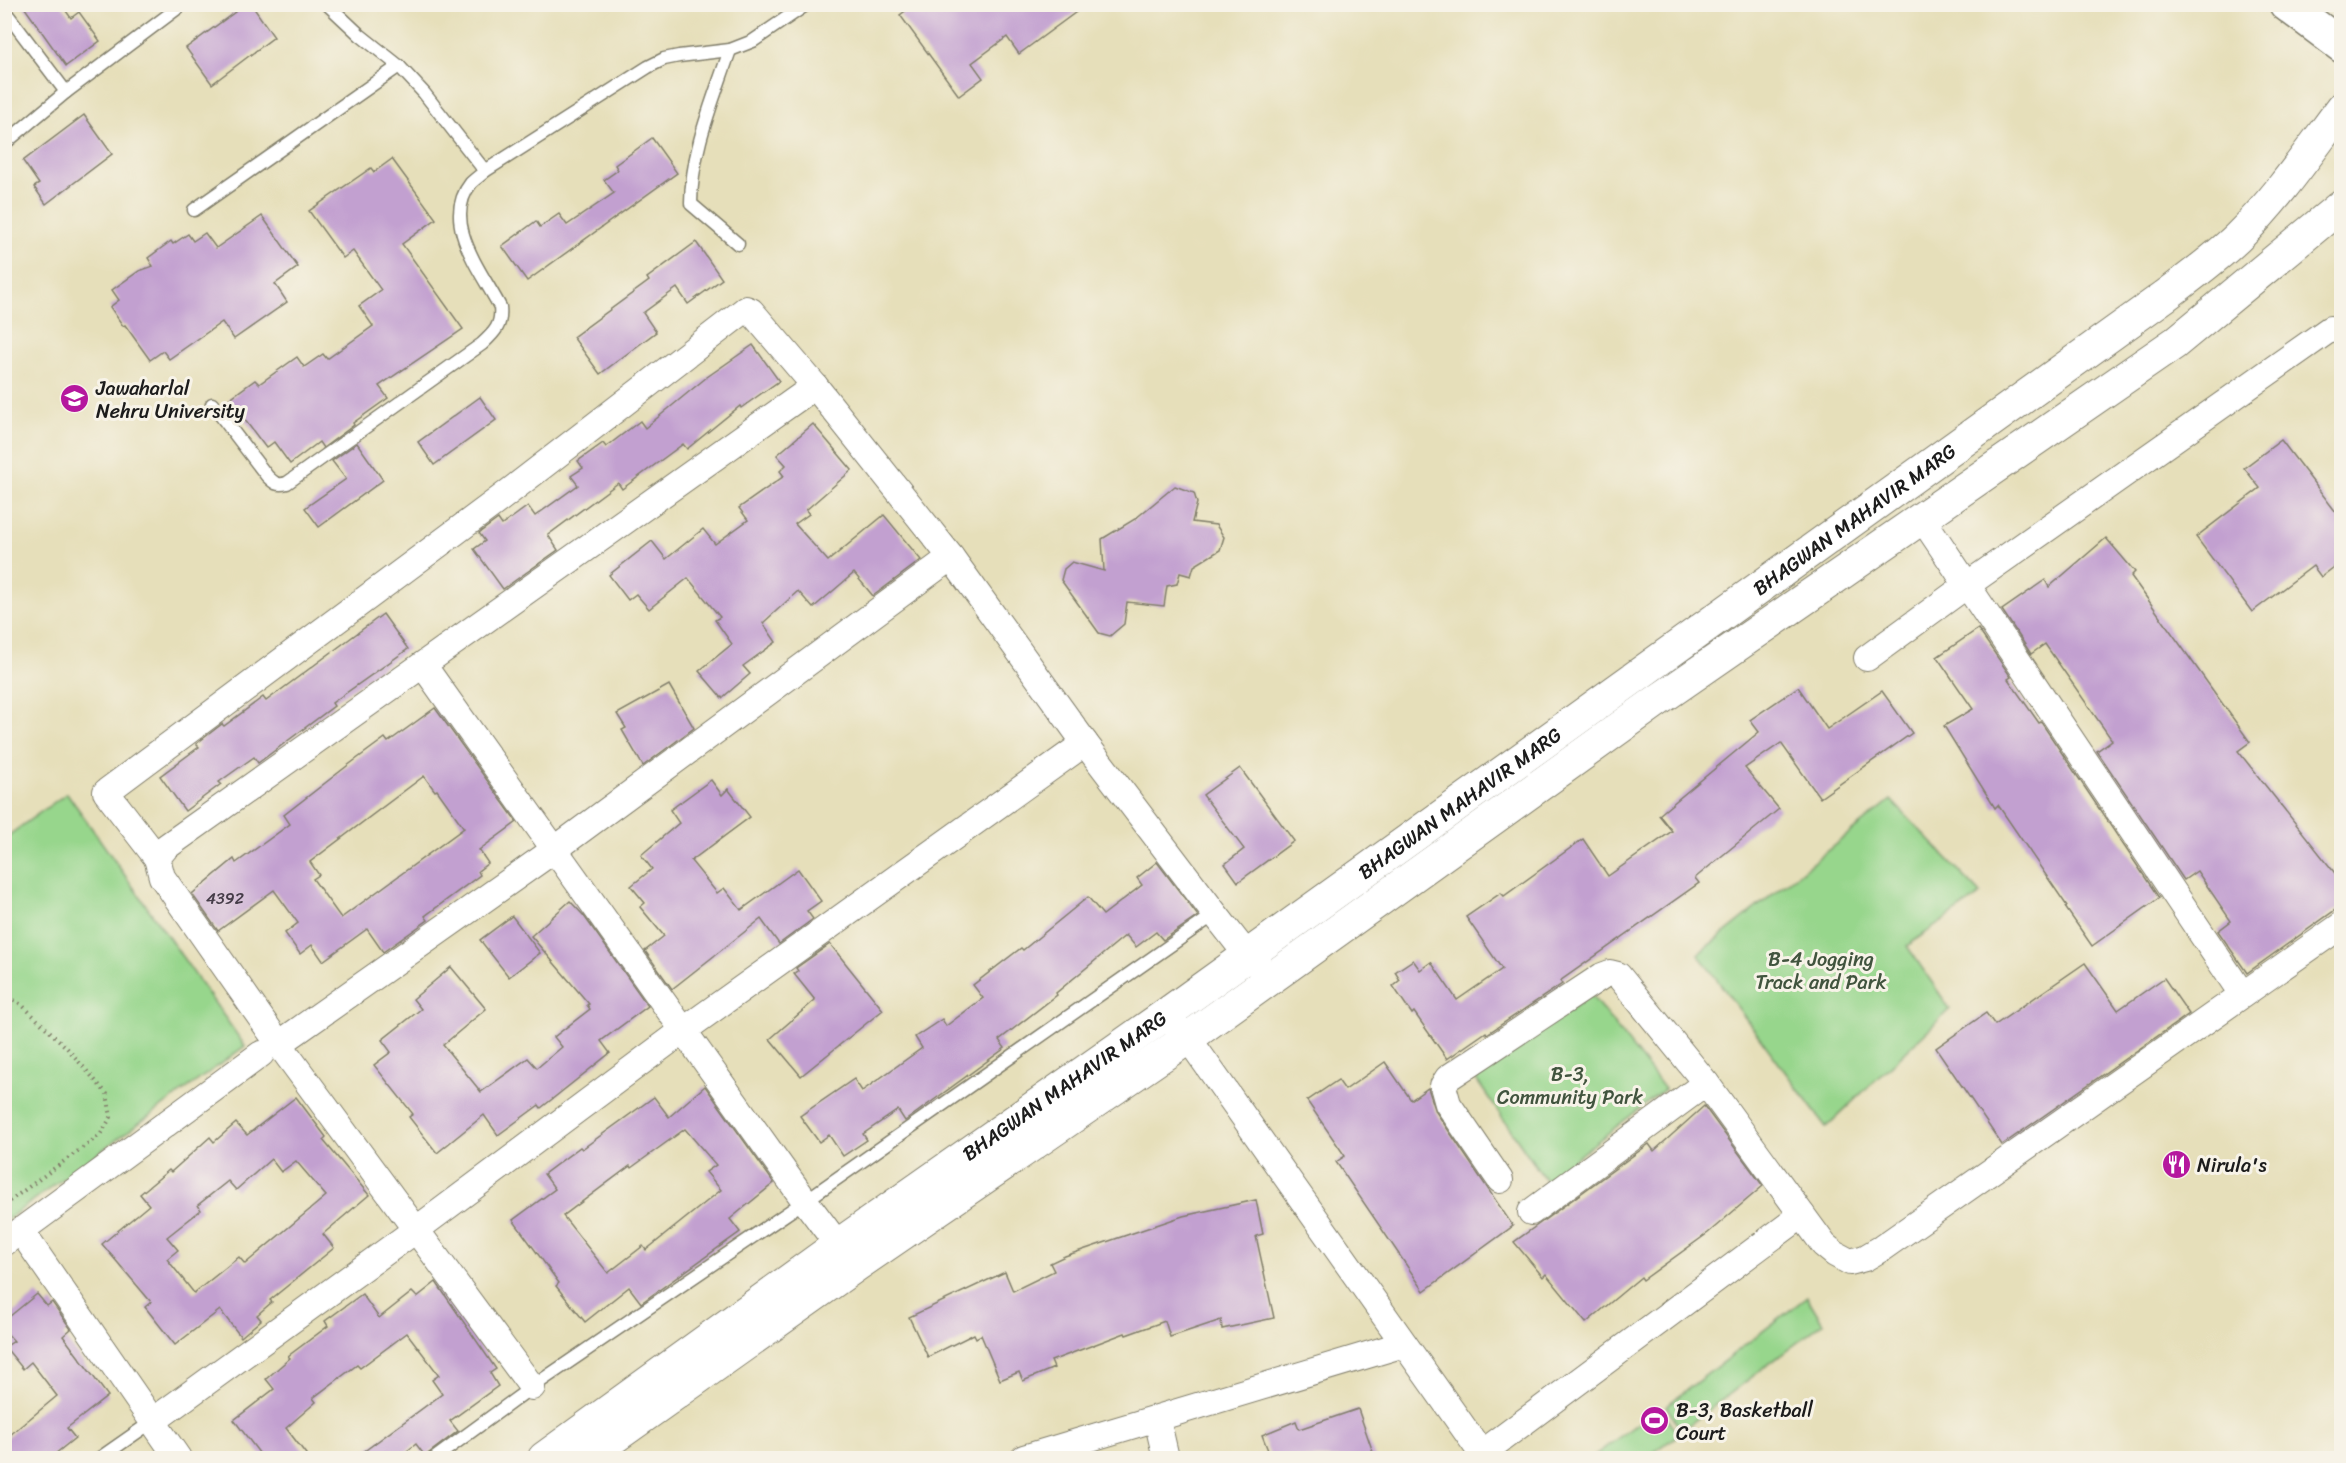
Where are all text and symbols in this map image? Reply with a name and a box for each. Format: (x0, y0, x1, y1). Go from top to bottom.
place label: Jawaharlal Nehru University (95, 371, 246, 429)
school or university icon: Jawaharlal Nehru University (59, 383, 91, 415)
street label: BHAGWAN MAHAVIR MARG (1745, 434, 1964, 605)
street label: BHAGWAN MAHAVIR MARG (1351, 718, 1569, 888)
house number: 4392 (206, 884, 244, 913)
park label: B-4 Jogging Track and Park (1756, 942, 1887, 1000)
street label: BHAGWAN MAHAVIR MARG (955, 1001, 1174, 1170)
park label: B-3, Community Park (1497, 1057, 1643, 1115)
place label: Nirula's (2197, 1148, 2268, 1183)
restaurant icon: Nirula's (2160, 1149, 2192, 1181)
place label: B-3, Basketball Court (1676, 1393, 1813, 1451)
sports icon: B-3, Basketball Court (1639, 1405, 1671, 1437)

